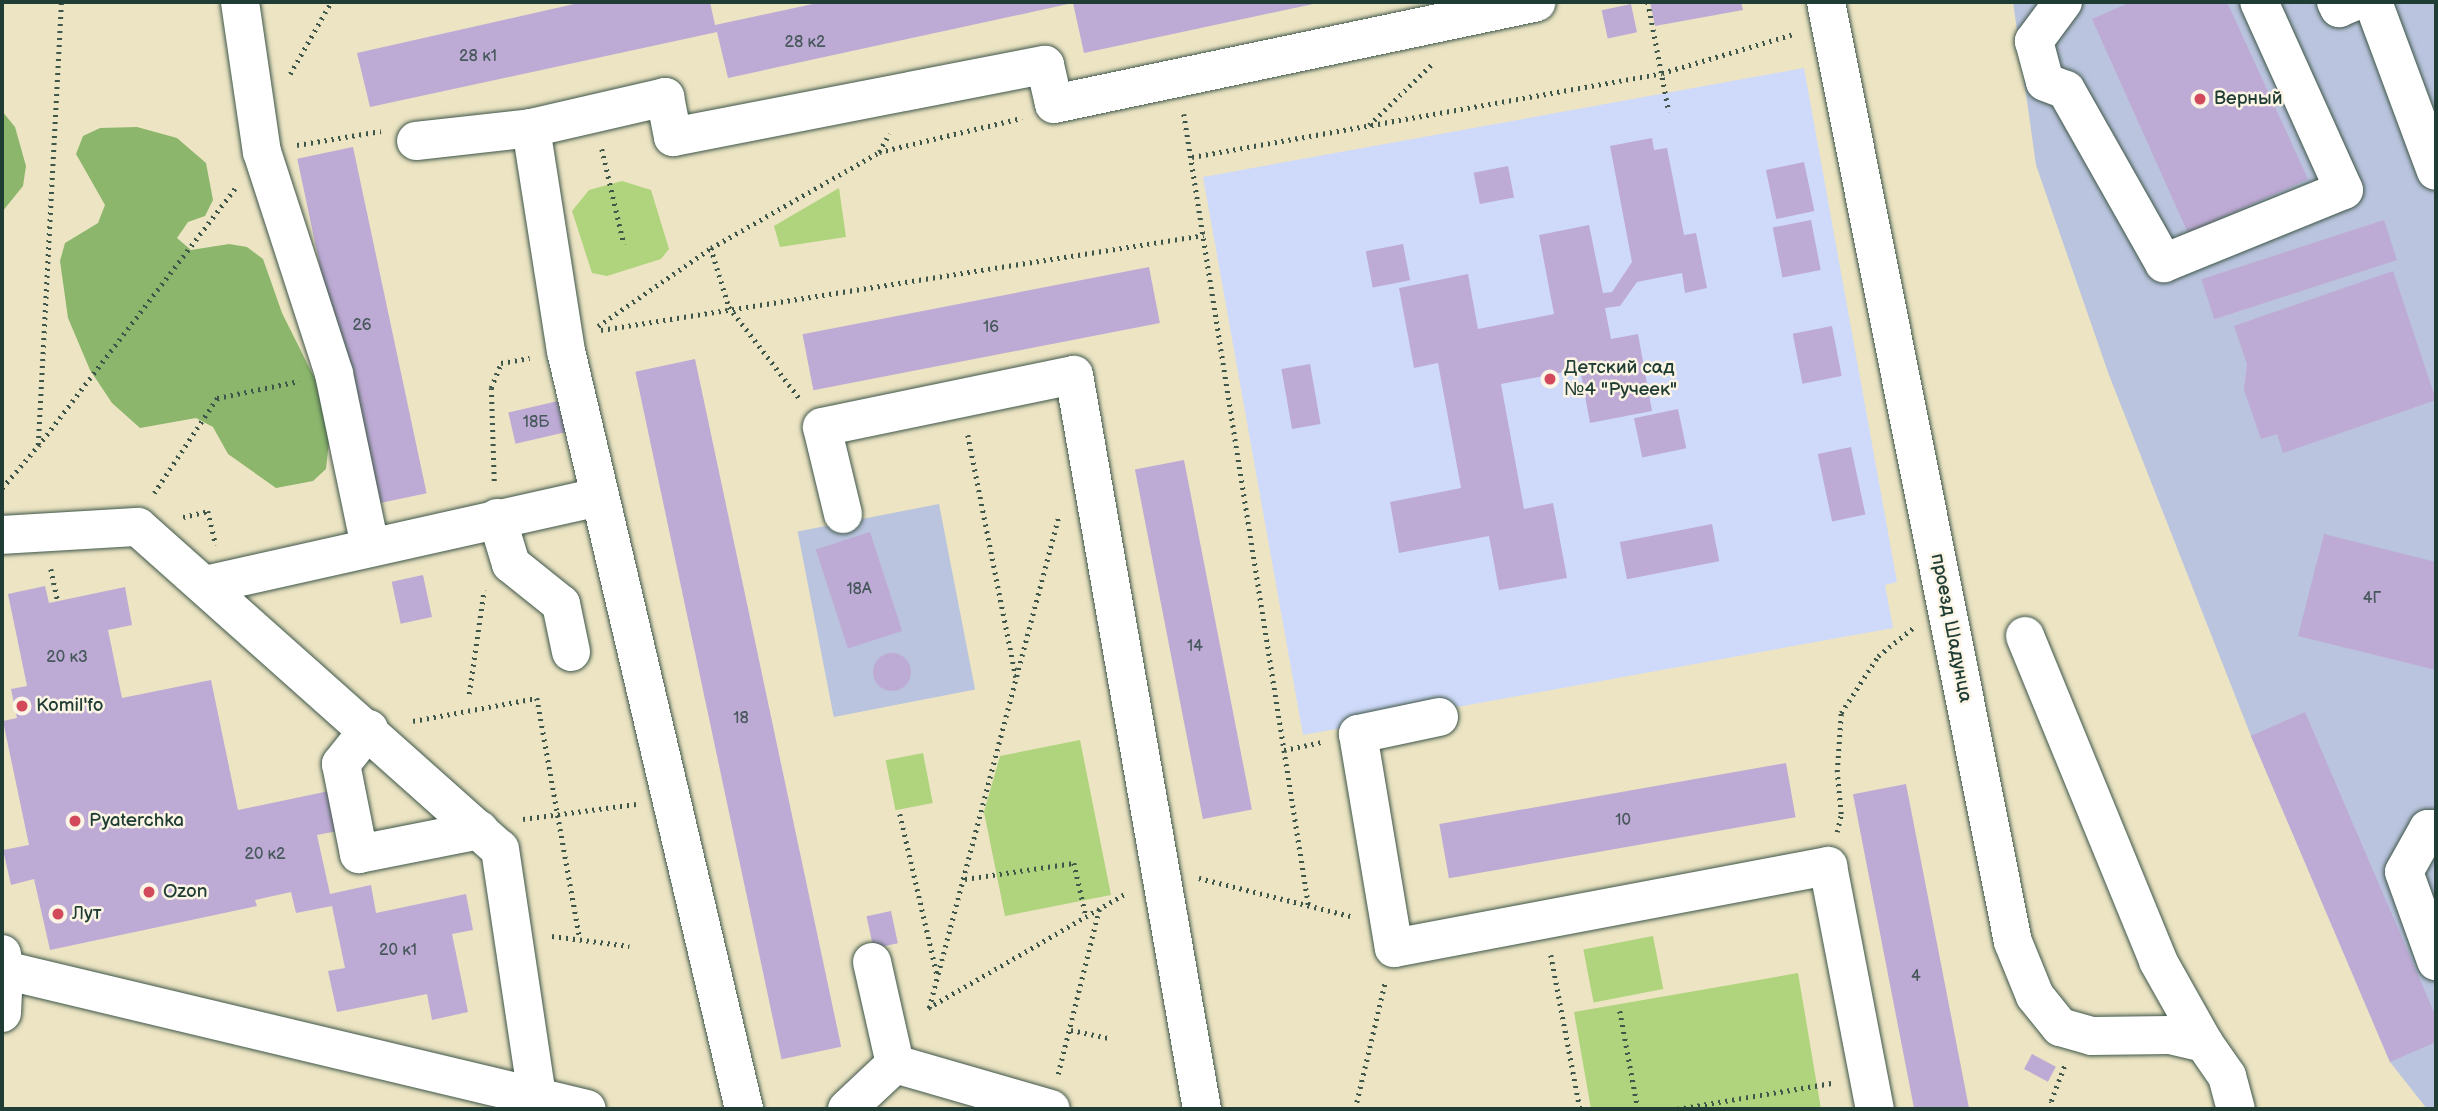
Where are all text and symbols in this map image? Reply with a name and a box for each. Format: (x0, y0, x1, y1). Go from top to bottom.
house number: 28 к2 (784, 33, 826, 53)
house number: 28 к1 (459, 47, 497, 67)
place label: Верный (2214, 88, 2283, 110)
marker: Верный (2192, 91, 2208, 107)
house number: 26 (352, 316, 372, 336)
house number: 16 (983, 318, 999, 338)
place label: Детский сад №4 "Ручеек" (1564, 357, 1677, 401)
marker: Детский сад №4 "Ручеек" (1542, 371, 1558, 387)
house number: 18Б (523, 413, 549, 433)
street label: проезд Шадунца (1925, 552, 1977, 704)
house number: 18А (846, 580, 872, 600)
house number: 4Г (2363, 589, 2381, 609)
house number: 14 (1187, 637, 1203, 657)
house number: 20 к3 (46, 648, 88, 668)
place label: Komil'fo (36, 695, 103, 717)
marker: Komil'fo (14, 698, 30, 714)
house number: 18 (733, 709, 749, 729)
place label: Pyaterchka (89, 810, 184, 832)
house number: 10 (1615, 811, 1631, 831)
marker: Pyaterchka (67, 813, 83, 829)
house number: 20 к2 (244, 845, 286, 865)
place label: Ozon (163, 881, 208, 903)
marker: Ozon (141, 884, 157, 900)
place label: Лут (72, 903, 102, 925)
marker: Лут (50, 906, 66, 922)
house number: 20 к1 (379, 941, 417, 961)
house number: 4 (1911, 967, 1921, 987)

